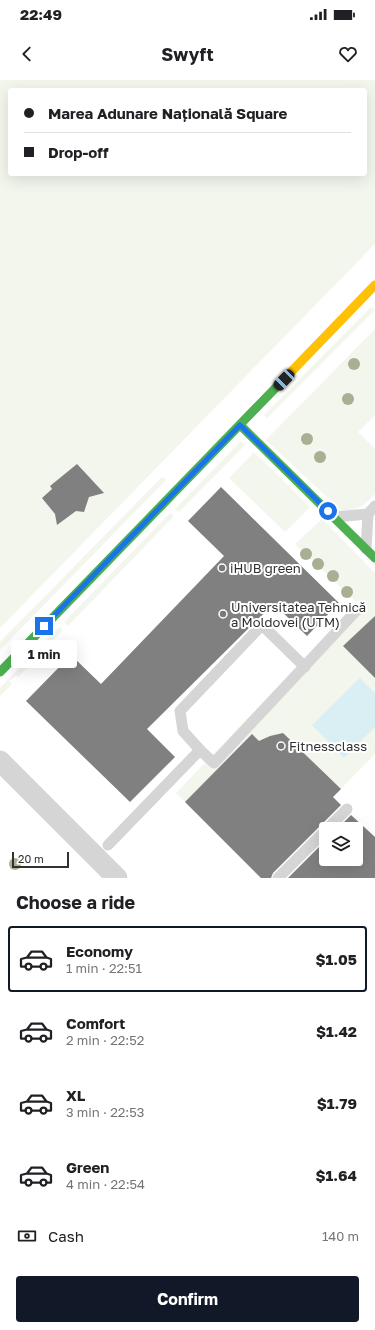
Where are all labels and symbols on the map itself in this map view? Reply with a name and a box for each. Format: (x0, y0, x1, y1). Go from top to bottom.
car (271, 367, 297, 393)
route start (319, 502, 337, 520)
place label: iHUB green (230, 560, 301, 576)
marker: iHUB green (217, 563, 227, 573)
place label: Universitatea Tehnică a Moldovei (UTM) (231, 599, 366, 630)
marker: Universitatea Tehnică a Moldovei (UTM) (218, 609, 228, 619)
route end (35, 617, 53, 635)
callout: 1 min (11, 640, 77, 668)
place label: Fitnessclass (289, 738, 367, 754)
marker: Fitnessclass (276, 741, 286, 751)
scale bar (12, 850, 69, 869)

